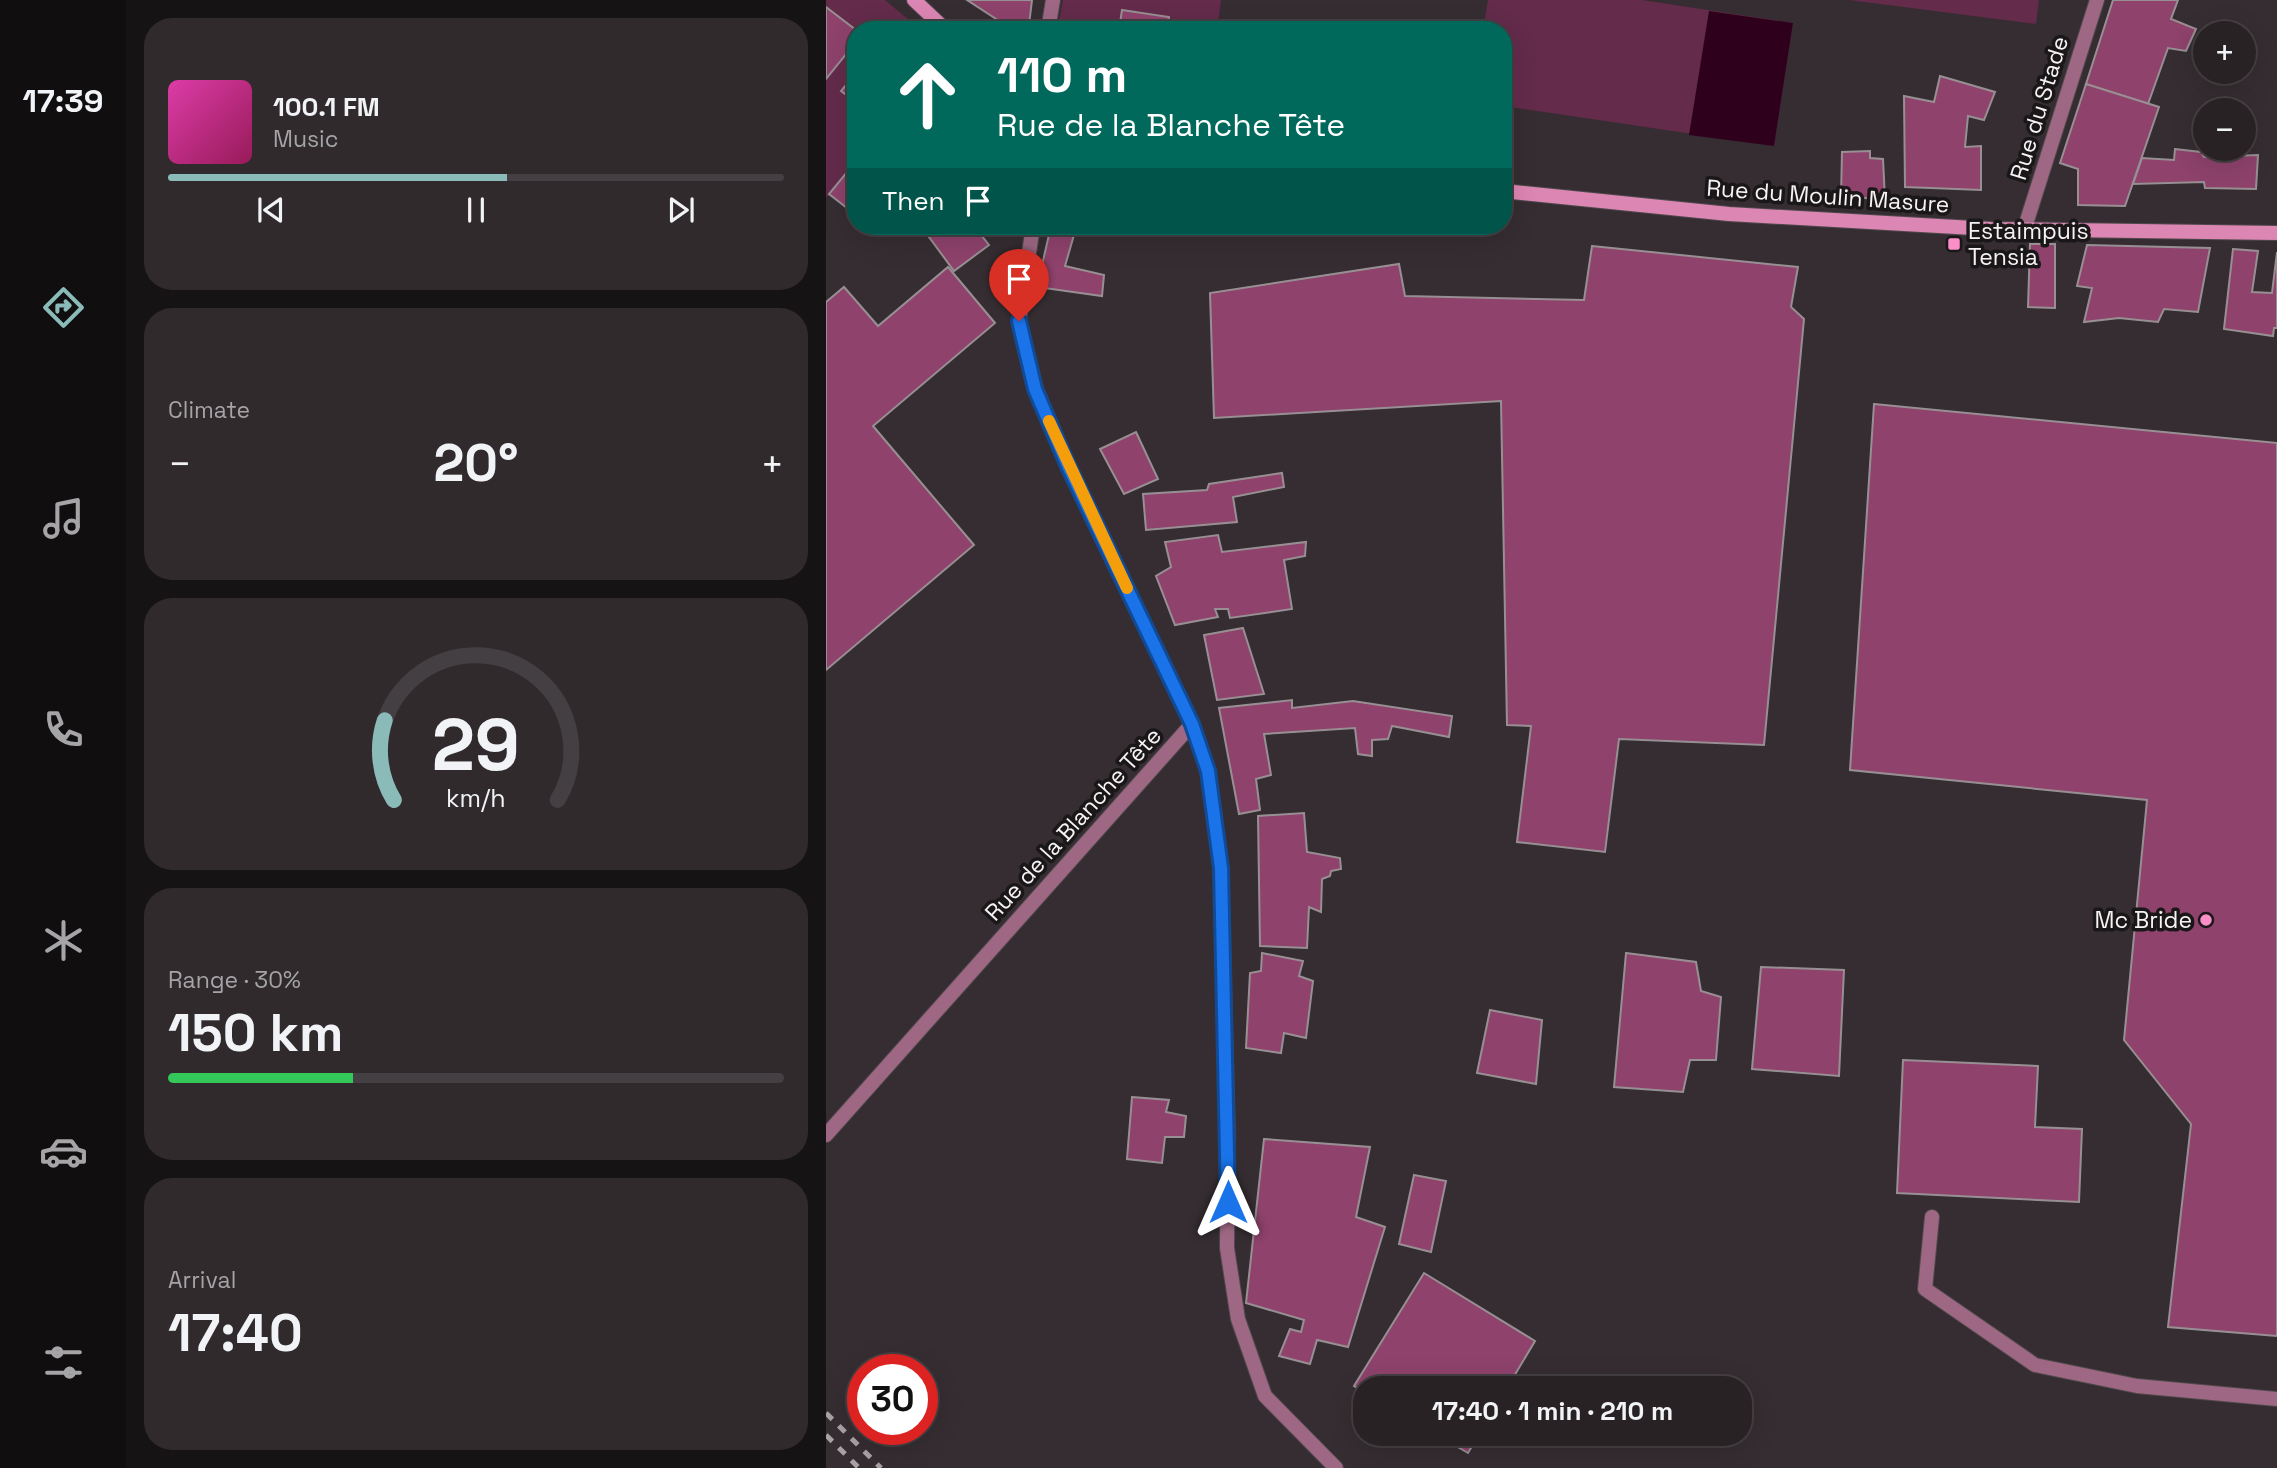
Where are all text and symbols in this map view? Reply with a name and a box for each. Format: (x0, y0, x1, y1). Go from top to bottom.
map controls (2193, 21, 2256, 161)
button: + (2193, 21, 2256, 84)
street label: Rue du Stade (2003, 32, 2075, 184)
text: 110 m (997, 44, 1127, 106)
icon: ahead (882, 49, 973, 140)
text: 17:39 (23, 81, 103, 121)
text: 100.1 FM (273, 90, 380, 124)
button: − (2193, 98, 2256, 161)
text: Rue de la Blanche Tête (997, 105, 1345, 145)
text: Music (273, 124, 338, 154)
street label: Rue du Moulin Masure (1706, 173, 1950, 219)
icon: arrive (959, 182, 997, 220)
text: Then (882, 184, 945, 218)
icon: previous (252, 191, 290, 229)
icon: pause (457, 191, 495, 229)
icon: next (662, 191, 700, 229)
place label: Estaimpuis Tensia (1968, 216, 2089, 272)
marker: Estaimpuis Tensia (1946, 236, 1962, 252)
pin (989, 249, 1049, 321)
icon: arrive (1000, 260, 1038, 298)
icon: directions (39, 283, 88, 332)
text: Climate (168, 395, 250, 425)
text: 20° (433, 430, 519, 496)
text: − (168, 440, 192, 488)
text: + (760, 440, 784, 488)
icon: music (39, 494, 88, 543)
text: 29 (432, 698, 520, 791)
icon: phone (39, 705, 88, 754)
street label: Rue de la Blanche Tête (978, 721, 1168, 927)
text: km/h (446, 782, 506, 814)
place label: Mc Bride (2095, 905, 2192, 935)
marker: Mc Bride (2198, 912, 2214, 928)
icon: climate (39, 916, 88, 965)
text: Range · 30% (168, 965, 301, 995)
text: 150 km (168, 1000, 343, 1066)
icon: car (39, 1127, 88, 1176)
position arrow (1191, 1165, 1265, 1239)
text: Arrival (168, 1265, 236, 1295)
text: 17:40 (168, 1300, 303, 1366)
icon: filters (39, 1338, 88, 1387)
speed limit sign: 30 (847, 1354, 938, 1445)
text: 17:40 · 1 min · 210 m (1432, 1394, 1673, 1428)

